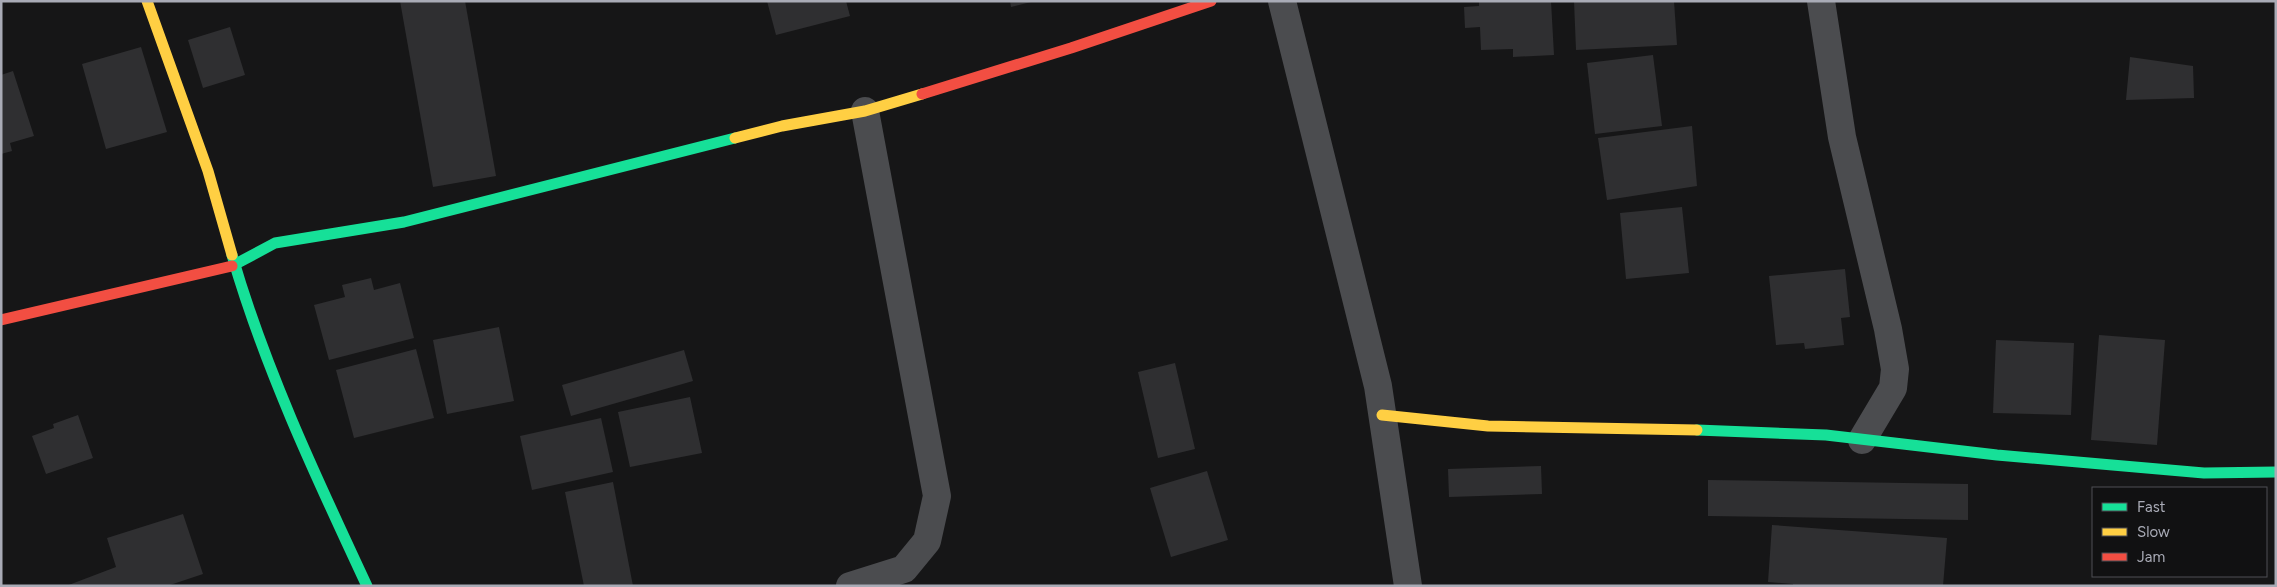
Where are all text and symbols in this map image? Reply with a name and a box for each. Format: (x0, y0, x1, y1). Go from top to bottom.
legend (2092, 487, 2267, 577)
text: Fast (2137, 498, 2166, 516)
text: Slow (2137, 523, 2170, 541)
text: Jam (2137, 548, 2165, 566)

